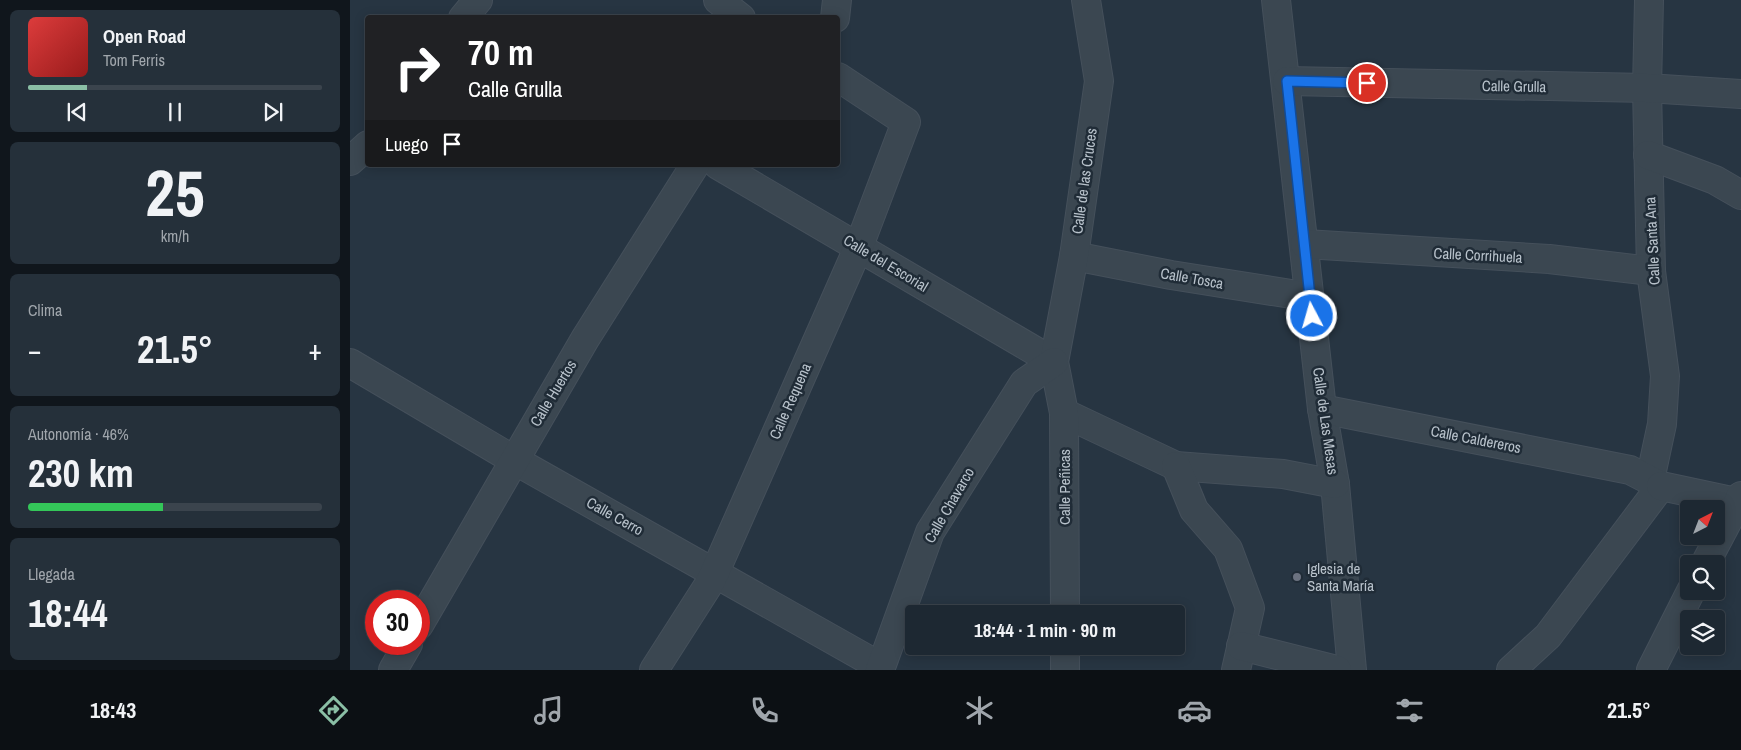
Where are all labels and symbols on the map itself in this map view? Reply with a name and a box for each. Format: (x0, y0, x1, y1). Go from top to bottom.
pin (1346, 62, 1388, 104)
street label: Calle Grulla (1482, 75, 1546, 97)
street label: Calle de las Cruces (1066, 127, 1102, 235)
street label: Calle Santa Ana (1639, 196, 1665, 286)
street label: Calle del Escorial (840, 229, 932, 297)
street label: Calle Corrihuela (1433, 242, 1523, 268)
street label: Calle Tosca (1159, 262, 1225, 294)
position arrow (1285, 289, 1337, 341)
street label: Calle Huertos (525, 356, 581, 430)
street label: Calle Requena (764, 359, 816, 442)
street label: Calle de Las Mesas (1308, 366, 1344, 476)
street label: Calle Caldereros (1429, 420, 1523, 458)
street label: Calle Peñicas (1054, 449, 1075, 525)
street label: Calle Chavarco (919, 463, 979, 547)
street label: Calle Cerro (583, 492, 647, 540)
north arrow (1680, 500, 1725, 545)
place label: Iglesia de Santa María (1307, 558, 1374, 596)
marker: Iglesia de Santa María (1291, 571, 1303, 583)
speed limit sign: 30 (365, 590, 430, 655)

